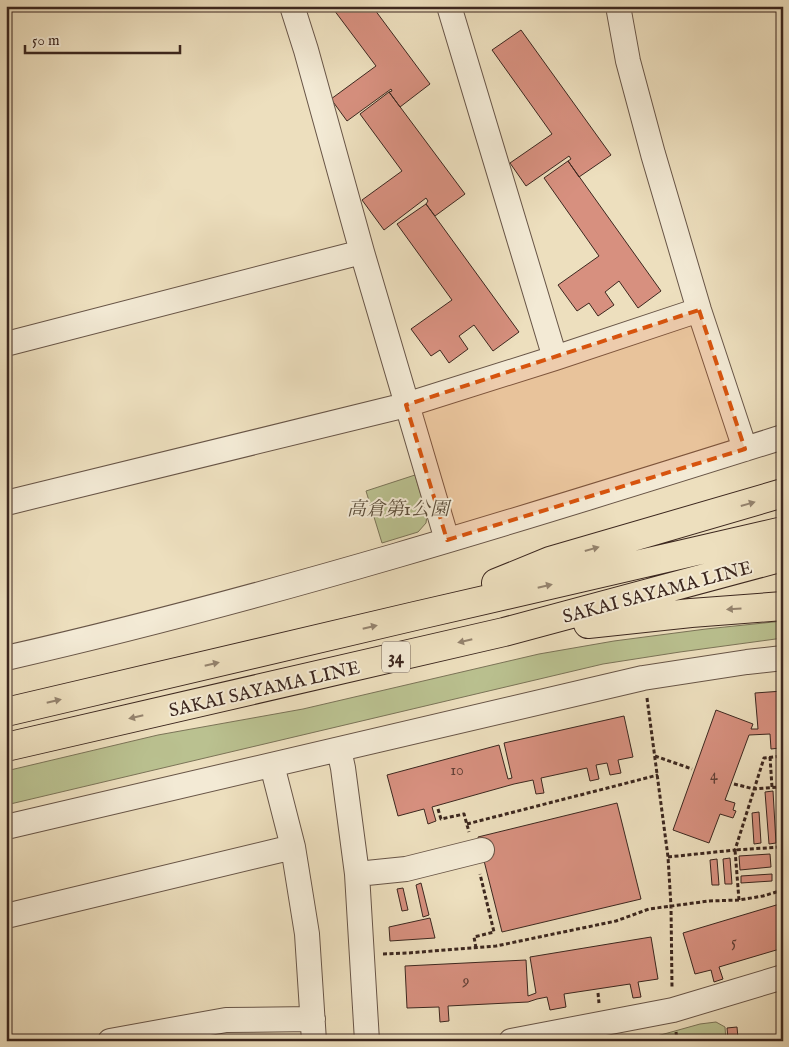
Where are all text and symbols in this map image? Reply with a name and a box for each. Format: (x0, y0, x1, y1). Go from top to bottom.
scale bar (25, 22, 180, 54)
text: 50 m (32, 31, 60, 50)
park label: 高倉第1公園 (347, 498, 452, 522)
one-way arrow (740, 499, 755, 507)
one-way arrow (585, 545, 600, 553)
street label: SAKAI SAYAMA LINE (560, 556, 755, 630)
one-way arrow (538, 582, 553, 590)
one-way arrow (726, 606, 742, 614)
one-way arrow (362, 623, 378, 631)
one-way arrow (457, 637, 473, 645)
road number: 34 (382, 642, 410, 672)
street label: SAKAI SAYAMA LINE (167, 656, 362, 724)
one-way arrow (204, 660, 219, 668)
one-way arrow (46, 697, 61, 705)
one-way arrow (129, 713, 144, 721)
house number: 10 (450, 761, 464, 781)
house number: 4 (710, 766, 718, 786)
house number: 5 (731, 933, 737, 953)
house number: 9 (462, 972, 470, 992)

